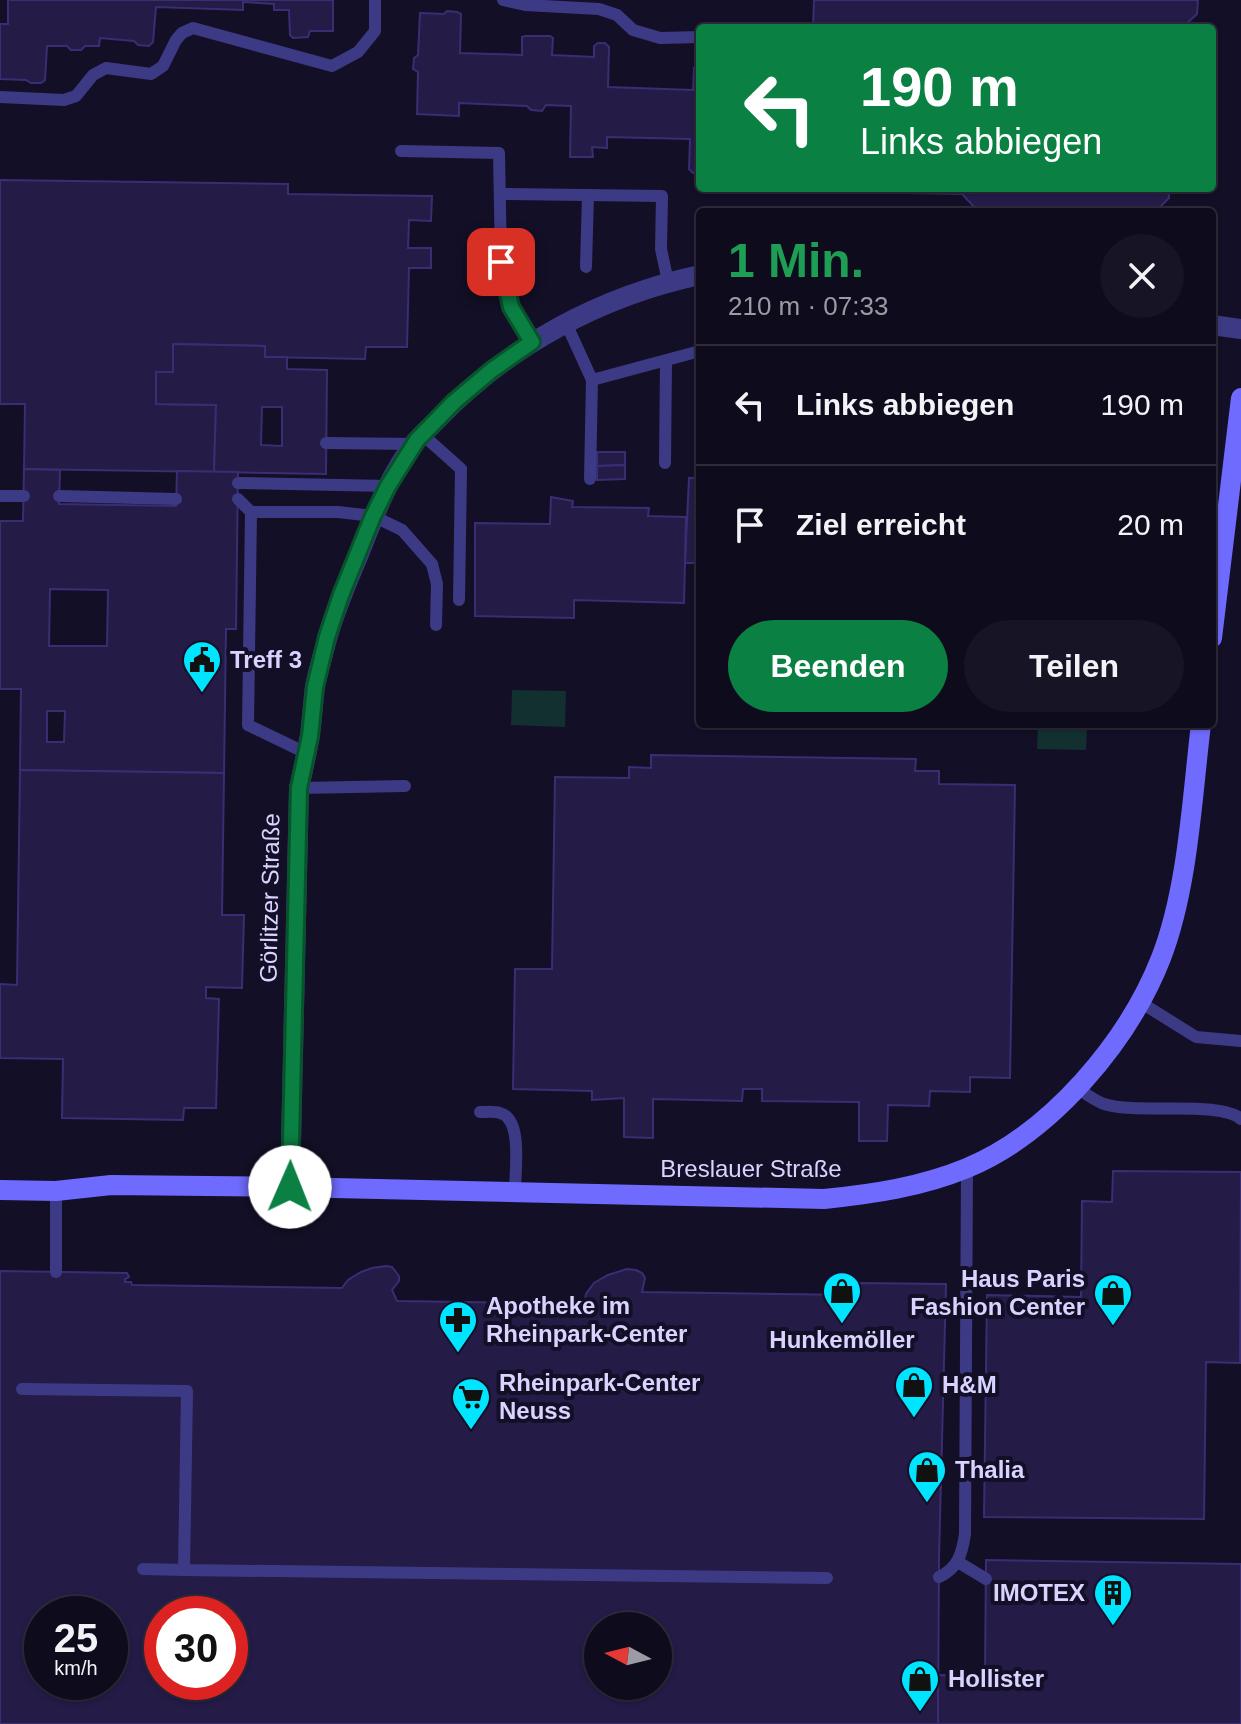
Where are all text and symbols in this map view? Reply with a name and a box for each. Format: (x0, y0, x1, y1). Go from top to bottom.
text: 190 m (860, 55, 1019, 118)
icon: left (728, 56, 832, 160)
text: Links abbiegen (860, 121, 1102, 162)
pin (467, 228, 535, 296)
text: 1 Min. (728, 234, 864, 287)
button: close (1100, 234, 1184, 318)
icon: arrive (479, 240, 523, 284)
text: 210 m · 07:33 (728, 291, 888, 321)
icon: left (728, 383, 772, 427)
text: Links abbiegen (796, 388, 1014, 421)
text: 190 m (1101, 388, 1184, 421)
icon: arrive (728, 503, 772, 547)
text: Ziel erreicht (796, 508, 966, 541)
text: 20 m (1117, 508, 1184, 541)
button: Beenden (728, 620, 948, 712)
button: Teilen (964, 620, 1184, 712)
public building icon: Treff 3 (181, 639, 223, 694)
place label: Treff 3 (230, 646, 302, 673)
street label: Görlitzer Straße (255, 813, 284, 983)
position arrow (248, 1145, 332, 1229)
street label: Breslauer Straße (660, 1155, 842, 1182)
place label: Haus Paris Fashion Center (910, 1265, 1085, 1320)
shop icon: Hunkemöller (821, 1270, 863, 1325)
shop icon: Haus Paris Fashion Center (1092, 1272, 1134, 1327)
place label: Apotheke im Rheinpark-Center (486, 1292, 687, 1347)
pharmacy icon: Apotheke im Rheinpark-Center (437, 1299, 479, 1354)
place label: Hunkemöller (769, 1326, 915, 1353)
shop icon: H&M (893, 1364, 935, 1419)
place label: Rheinpark-Center Neuss (499, 1369, 700, 1424)
place label: H&M (942, 1371, 997, 1398)
supermarket icon: Rheinpark-Center Neuss (450, 1376, 492, 1431)
shop icon: Thalia (906, 1449, 948, 1504)
place label: Thalia (955, 1456, 1025, 1483)
building icon: IMOTEX (1092, 1572, 1134, 1627)
place label: IMOTEX (993, 1579, 1085, 1606)
speed limit sign: 30 (144, 1596, 248, 1700)
north arrow (584, 1612, 672, 1700)
map controls (584, 1612, 672, 1700)
text: 25 (54, 1616, 98, 1660)
text: km/h (54, 1657, 98, 1679)
shop icon: Hollister (899, 1658, 941, 1713)
place label: Hollister (948, 1665, 1044, 1692)

